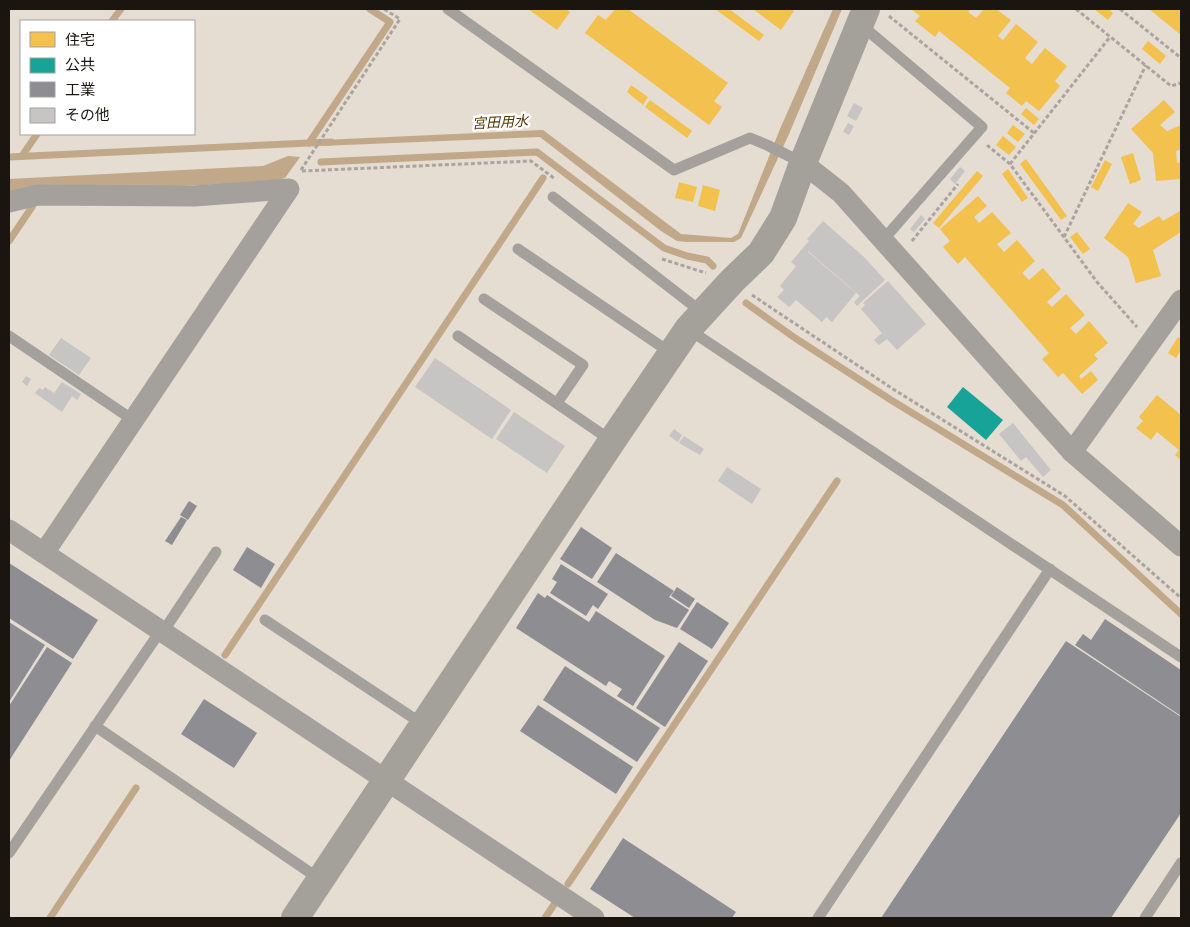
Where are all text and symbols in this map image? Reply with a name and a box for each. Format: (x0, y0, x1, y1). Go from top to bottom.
legend (20, 20, 195, 135)
text: 住宅 (65, 31, 95, 49)
text: 公共 (65, 56, 95, 74)
text: 工業 (65, 81, 95, 99)
text: その他 (65, 106, 110, 124)
water label: 宮田用水 (472, 112, 530, 131)

